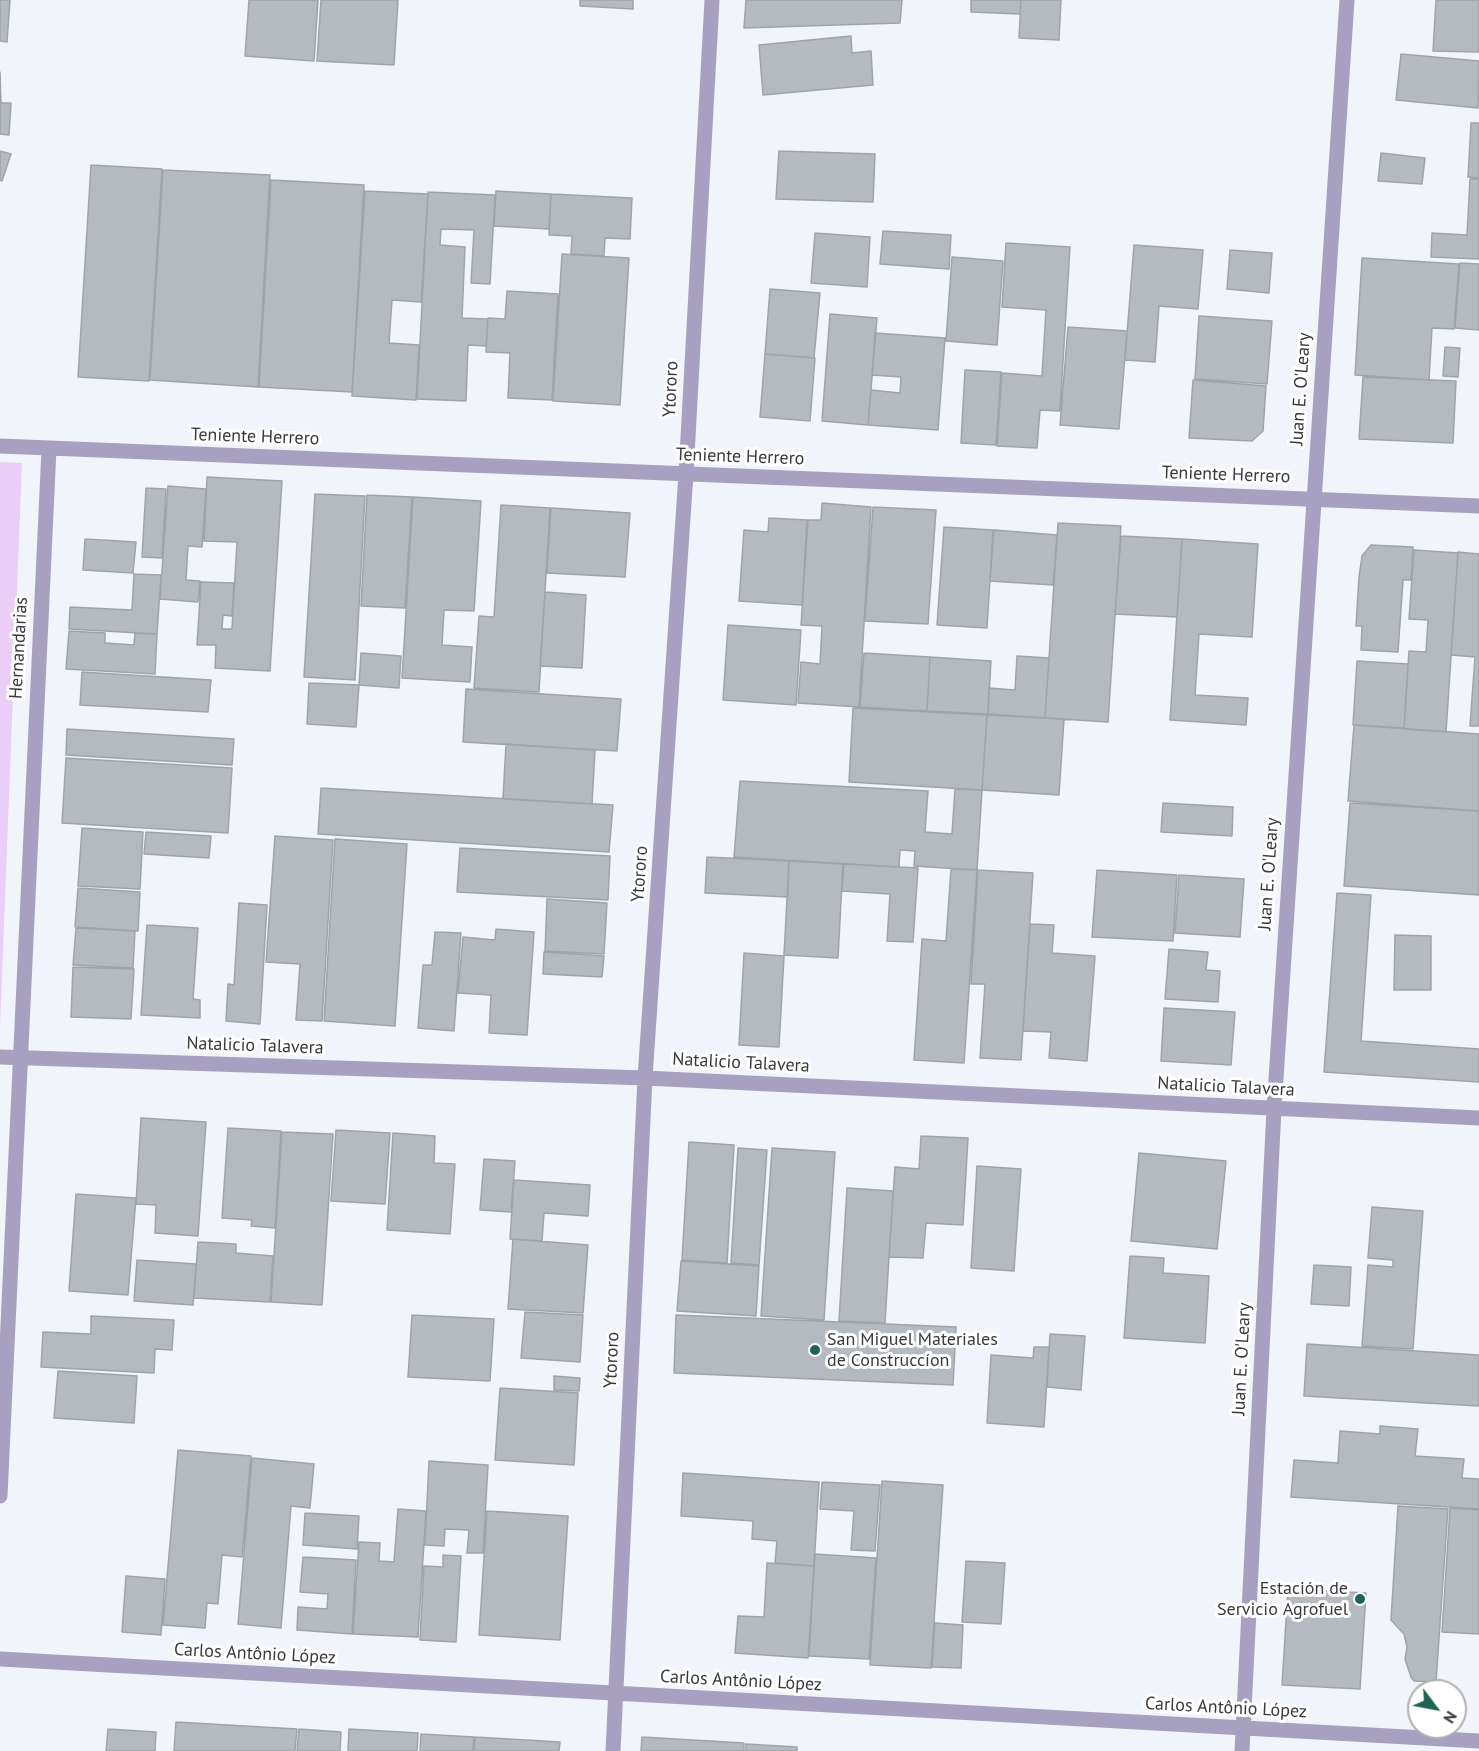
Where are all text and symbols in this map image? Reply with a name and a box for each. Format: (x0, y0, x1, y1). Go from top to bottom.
street label: Juan E. O'Leary (1286, 332, 1316, 446)
street label: Ytororo (659, 360, 683, 418)
street label: Teniente Herrero (190, 424, 320, 450)
street label: Teniente Herrero (675, 444, 805, 470)
street label: Teniente Herrero (1161, 462, 1291, 488)
street label: Hernandarias (6, 596, 32, 700)
street label: Juan E. O'Leary (1254, 817, 1284, 931)
street label: Ytororo (627, 845, 653, 903)
street label: Natalicio Talavera (186, 1033, 324, 1059)
street label: Natalicio Talavera (672, 1049, 810, 1077)
street label: Natalicio Talavera (1157, 1073, 1295, 1101)
street label: Juan E. O'Leary (1228, 1302, 1256, 1416)
place label: San Miguel Materiales de Construccíon (827, 1329, 998, 1372)
street label: Ytororo (600, 1331, 624, 1389)
marker: San Miguel Materiales de Construccíon (808, 1343, 822, 1357)
place label: Estación de Servicio Agrofuel (1217, 1578, 1348, 1620)
marker: Estación de Servicio Agrofuel (1353, 1592, 1367, 1606)
street label: Carlos Antônio López (174, 1639, 336, 1669)
street label: Carlos Antônio López (660, 1666, 822, 1696)
north arrow (1407, 1679, 1467, 1739)
street label: Carlos Antônio López (1145, 1693, 1307, 1723)
text: N (1439, 1708, 1462, 1727)

